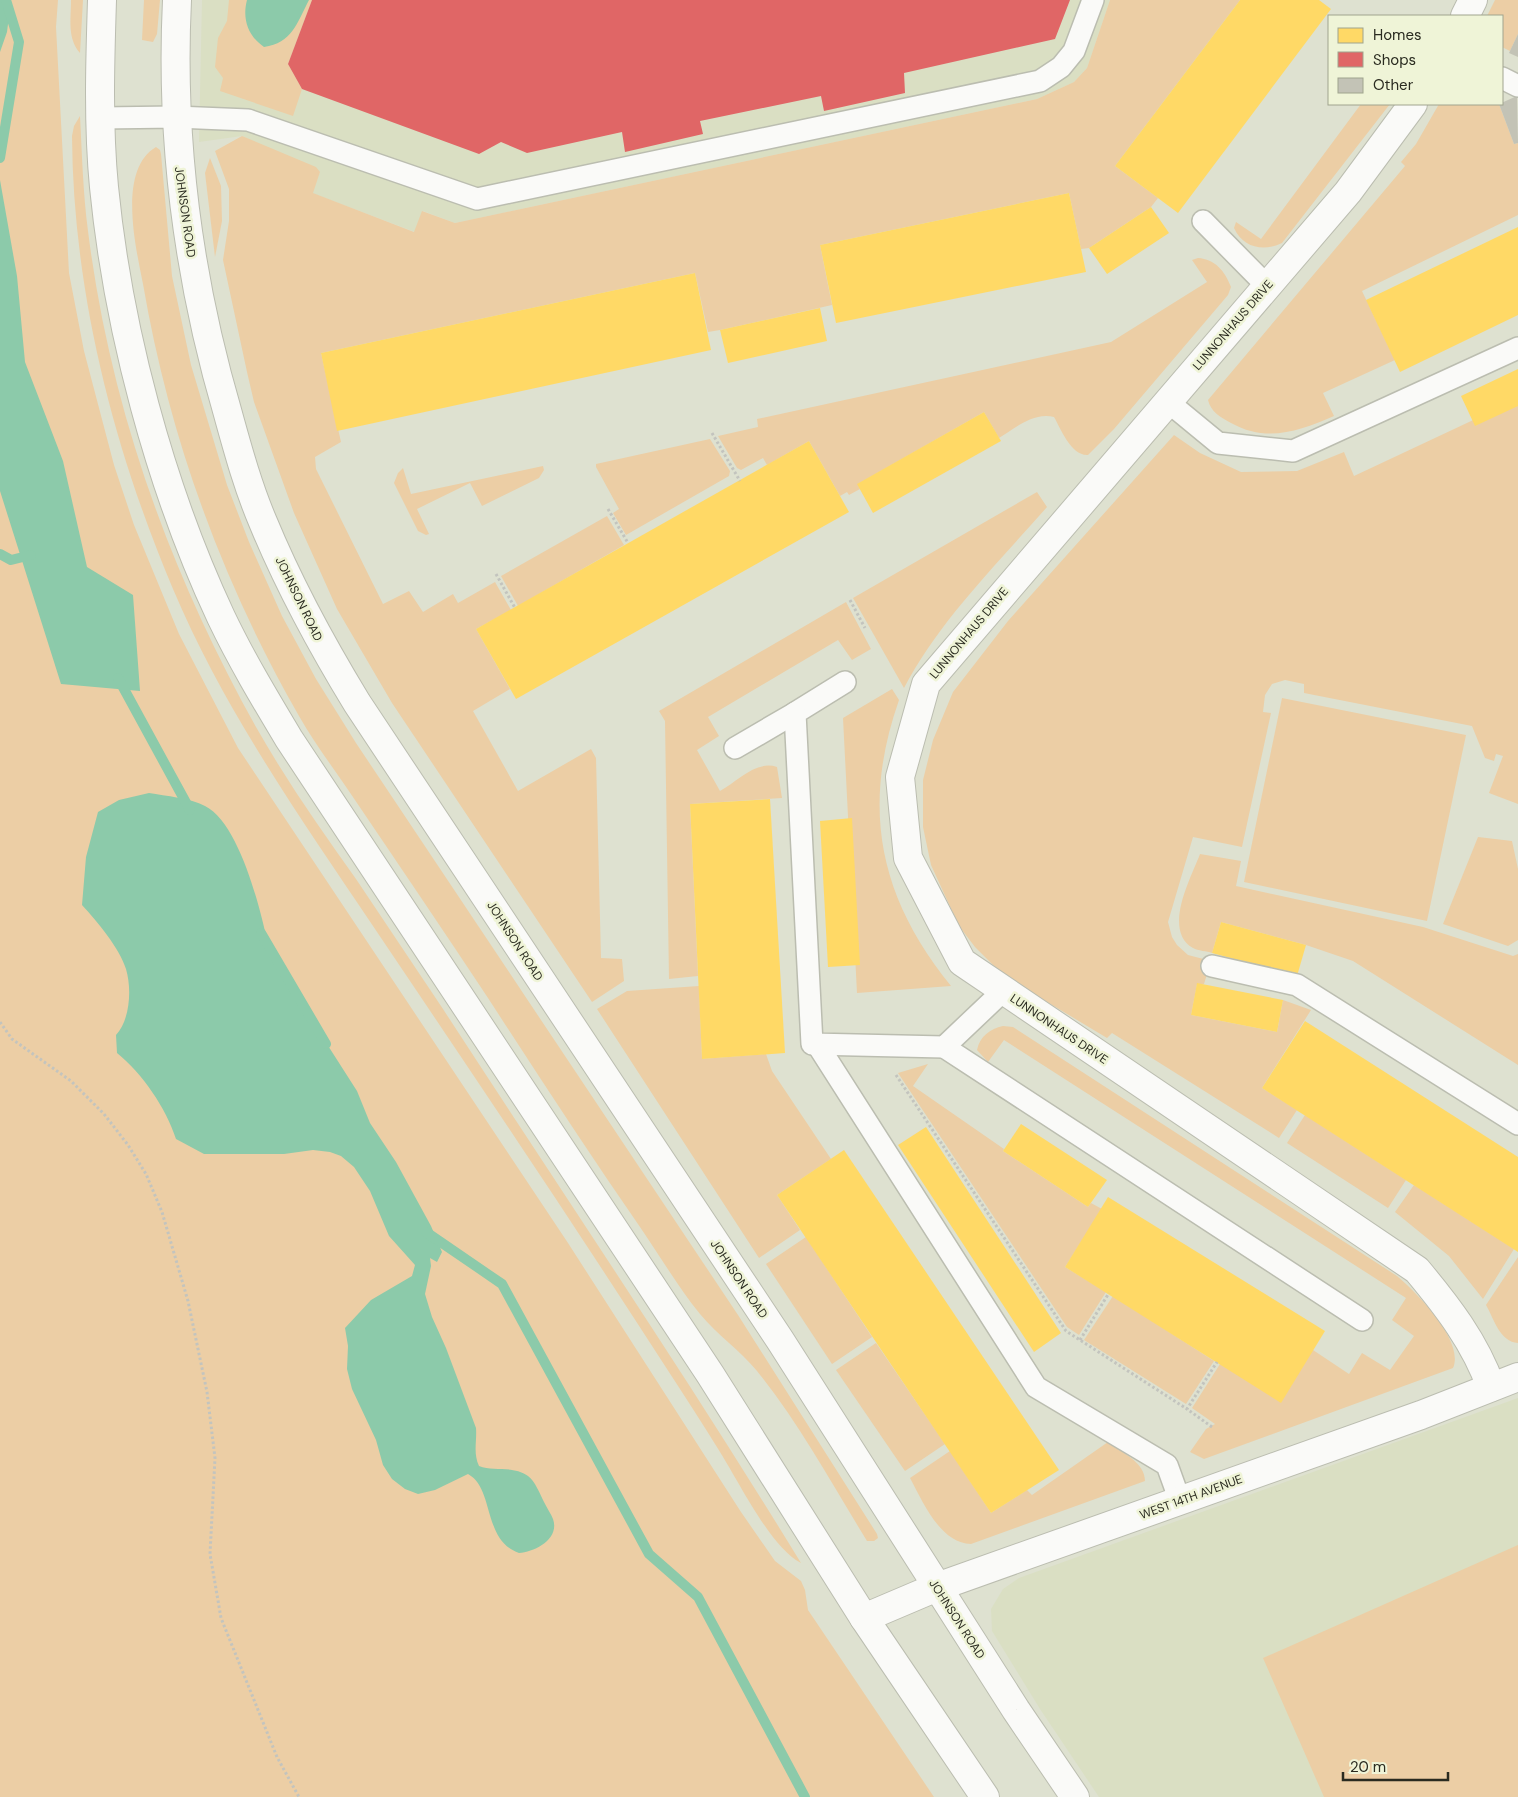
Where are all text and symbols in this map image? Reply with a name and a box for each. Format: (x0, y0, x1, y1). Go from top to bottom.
legend (1328, 15, 1503, 105)
text: Homes (1373, 25, 1422, 45)
text: Shops (1373, 50, 1416, 70)
text: Other (1373, 75, 1414, 95)
street label: JOHNSON ROAD (171, 166, 199, 258)
street label: LUNNONHAUS DRIVE (1189, 276, 1277, 374)
street label: JOHNSON ROAD (272, 554, 326, 644)
street label: LUNNONHAUS DRIVE (926, 584, 1012, 682)
street label: JOHNSON ROAD (483, 898, 547, 984)
street label: LUNNONHAUS DRIVE (1007, 990, 1111, 1068)
street label: JOHNSON ROAD (707, 1237, 771, 1321)
street label: WEST 14TH AVENUE (1137, 1471, 1245, 1523)
street label: JOHNSON ROAD (925, 1576, 989, 1662)
scale bar (1343, 1750, 1448, 1782)
text: 20 m (1350, 1757, 1386, 1777)

